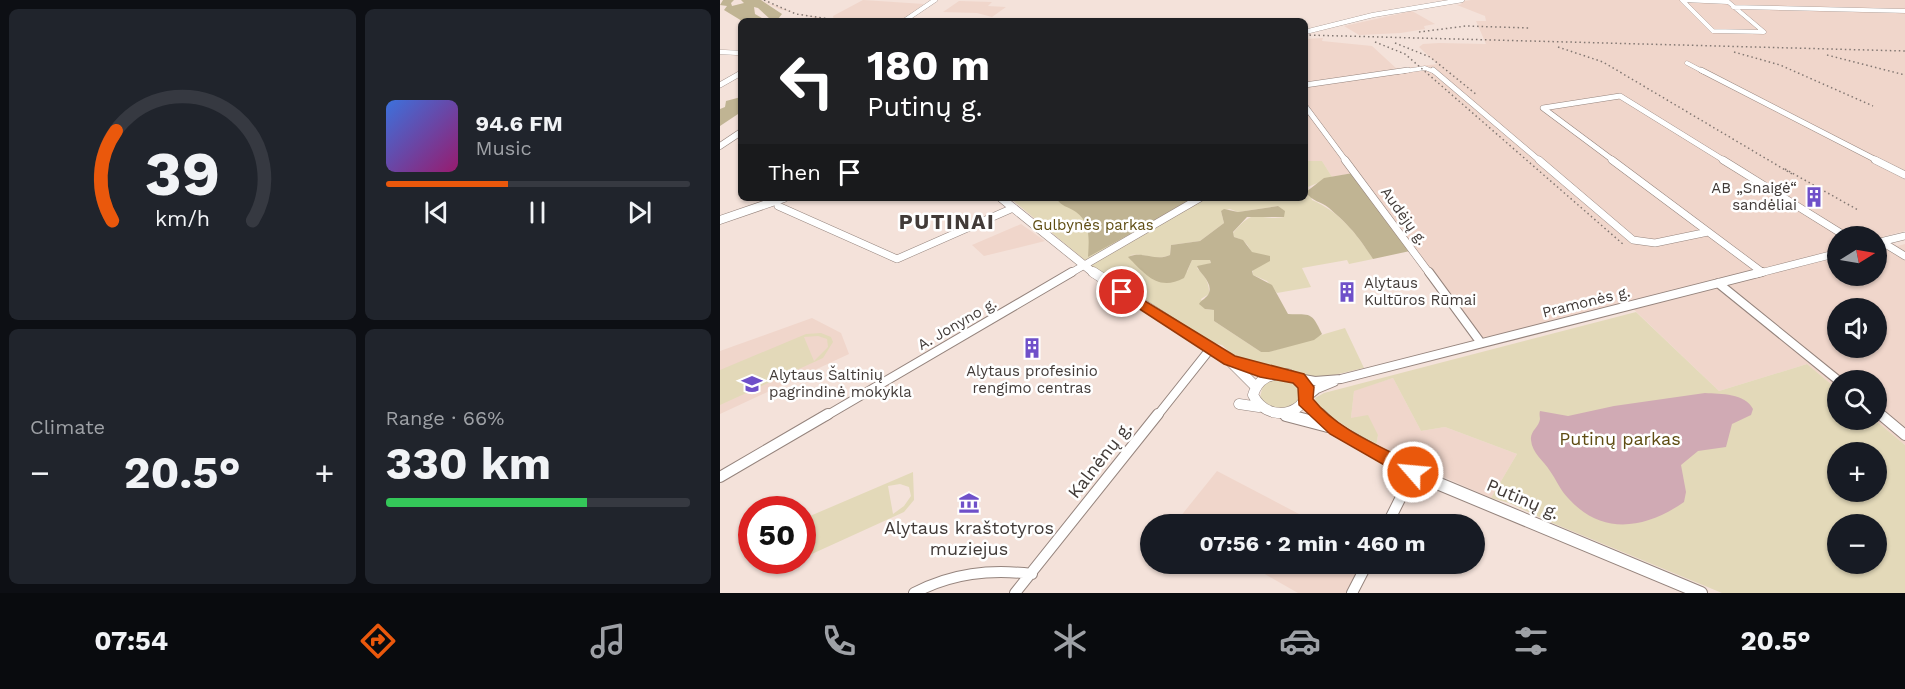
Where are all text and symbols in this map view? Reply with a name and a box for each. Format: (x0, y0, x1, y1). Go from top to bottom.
text: 180 m (867, 41, 990, 90)
icon: left (768, 42, 846, 120)
text: Putinų g. (867, 91, 983, 123)
text: 94.6 FM (476, 111, 563, 136)
text: Music (476, 136, 532, 160)
text: 39 (145, 138, 220, 211)
icon: arrive (833, 156, 866, 189)
text: Then (768, 160, 821, 185)
place label: AB „Snaigė“ sandėliai (1711, 179, 1797, 214)
street label: Audėjų g. (1377, 183, 1431, 249)
building icon: AB „Snaigė“ sandėliai (1802, 185, 1826, 209)
icon: previous (420, 196, 453, 229)
icon: pause (521, 196, 554, 229)
icon: next (623, 196, 656, 229)
text: km/h (155, 207, 210, 232)
district label: PUTINAI (899, 209, 995, 234)
park label: Gulbynės parkas (1032, 216, 1154, 234)
north arrow (1827, 226, 1887, 286)
map controls (1827, 226, 1887, 574)
pin (1096, 266, 1147, 317)
place label: Alytaus Kultūros Rūmai (1364, 274, 1476, 309)
icon: arrive (1105, 275, 1138, 308)
building icon: Alytaus Kultūros Rūmai (1335, 280, 1359, 304)
street label: Pramonės g. (1540, 282, 1632, 322)
street label: A. Jonyno g. (914, 294, 1000, 354)
button: sound (1827, 298, 1887, 358)
building icon: Alytaus profesinio rengimo centras (1020, 336, 1044, 360)
place label: Alytaus profesinio rengimo centras (966, 362, 1098, 397)
place label: Alytaus Šaltinių pagrindinė mokykla (769, 365, 912, 401)
button: search (1827, 370, 1887, 430)
school or university icon: Alytaus Šaltinių pagrindinė mokykla (740, 372, 764, 396)
text: Range · 66% (386, 406, 504, 430)
text: Climate (30, 415, 105, 439)
street label: Kalnėnų g. (1063, 417, 1136, 502)
park label: Putinų parkas (1559, 428, 1681, 449)
text: 330 km (386, 437, 551, 490)
position arrow (1381, 440, 1445, 504)
button: + (1827, 442, 1887, 502)
text: 20.5° (124, 446, 241, 499)
text: − (30, 453, 50, 492)
text: + (315, 453, 335, 492)
street label: Putinų g. (1484, 474, 1563, 523)
museum icon: Alytaus kraštotyros muziejus (957, 491, 981, 515)
speed limit sign: 50 (738, 496, 816, 574)
button: − (1827, 514, 1887, 574)
place label: Alytaus kraštotyros muziejus (884, 517, 1054, 559)
text: 07:56 · 2 min · 460 m (1200, 531, 1425, 556)
icon: directions (357, 620, 399, 662)
icon: music (587, 620, 629, 662)
icon: phone (818, 620, 860, 662)
icon: climate (1049, 620, 1091, 662)
icon: car (1279, 620, 1321, 662)
icon: filters (1510, 620, 1552, 662)
text: 07:54 (94, 625, 168, 657)
text: 20.5° (1741, 625, 1811, 657)

